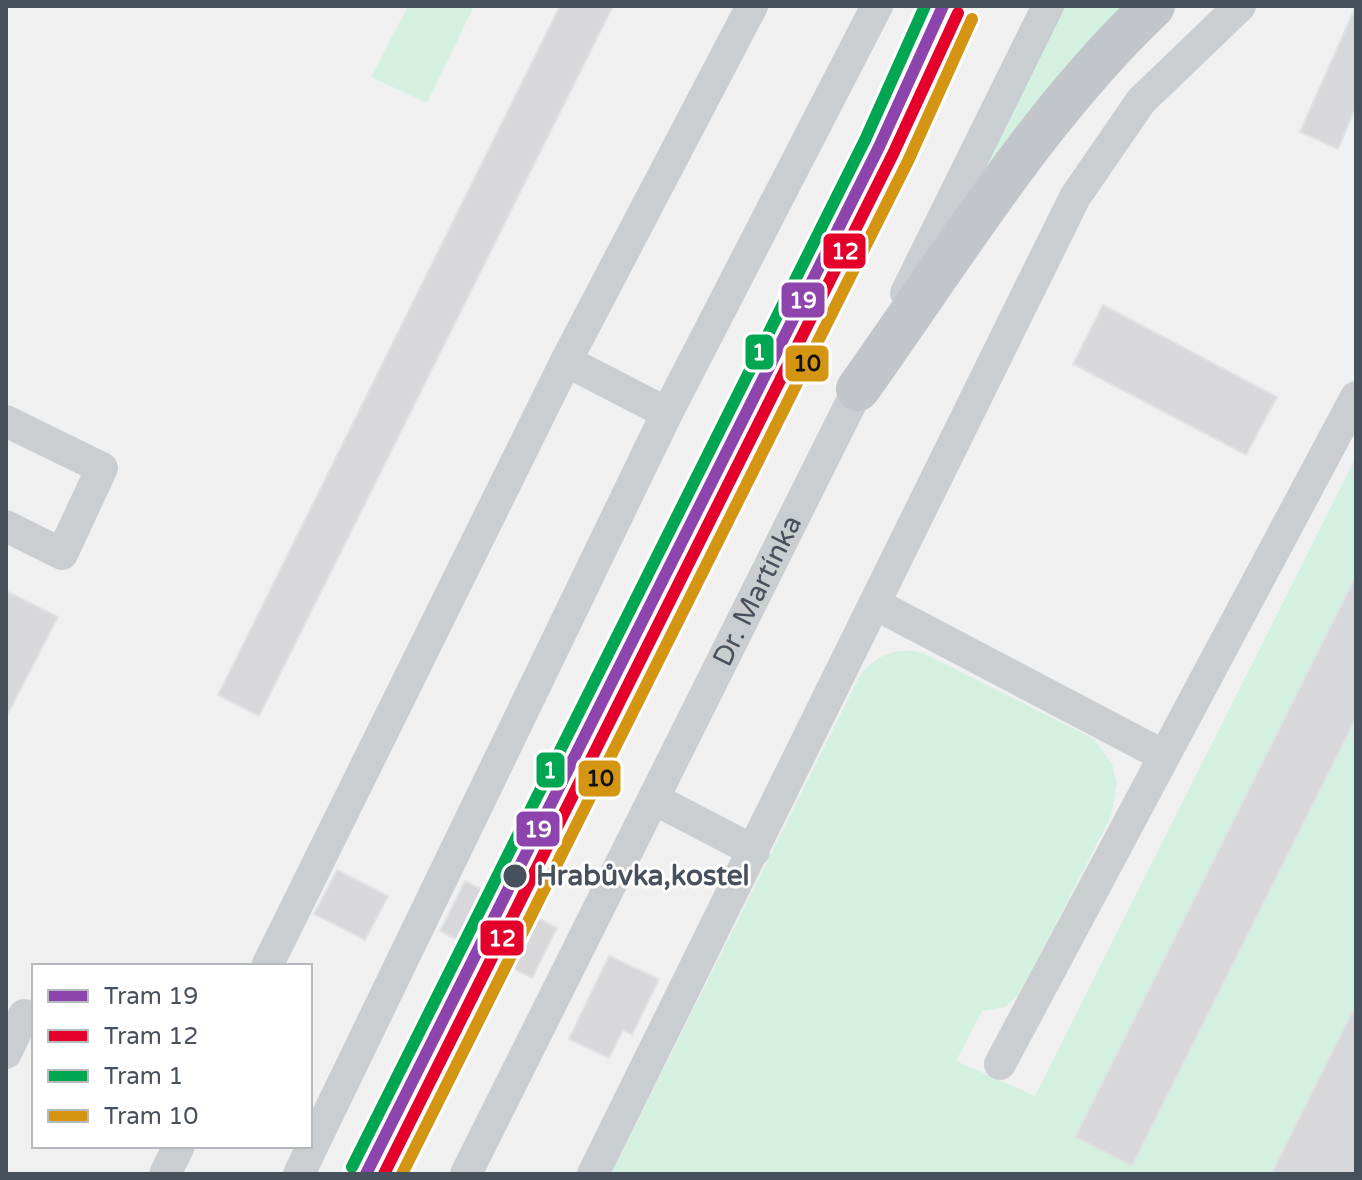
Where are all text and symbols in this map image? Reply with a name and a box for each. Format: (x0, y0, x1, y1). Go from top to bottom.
line badge: 12 (822, 232, 867, 270)
text: 12 (831, 239, 859, 265)
line badge: 19 (780, 281, 826, 319)
text: 19 (789, 288, 817, 314)
line badge: 1 (744, 333, 775, 371)
text: 1 (752, 340, 766, 366)
line badge: 10 (784, 344, 830, 383)
text: 10 (793, 351, 821, 377)
street label: Dr. Martínka (705, 510, 809, 672)
line badge: 1 (535, 751, 566, 789)
text: 1 (543, 758, 557, 784)
line badge: 10 (577, 759, 622, 798)
text: 10 (586, 766, 614, 792)
line badge: 19 (515, 810, 561, 848)
text: 19 (524, 817, 552, 843)
place label: Hrabůvka,kostel (536, 859, 750, 893)
marker: Hrabůvka,kostel (501, 862, 529, 890)
line badge: 12 (479, 919, 525, 957)
text: 12 (488, 926, 516, 952)
legend (32, 964, 312, 1148)
text: Tram 19 (104, 982, 198, 1011)
text: Tram 12 (104, 1022, 198, 1051)
text: Tram 1 (104, 1062, 183, 1091)
text: Tram 10 (104, 1102, 198, 1131)

